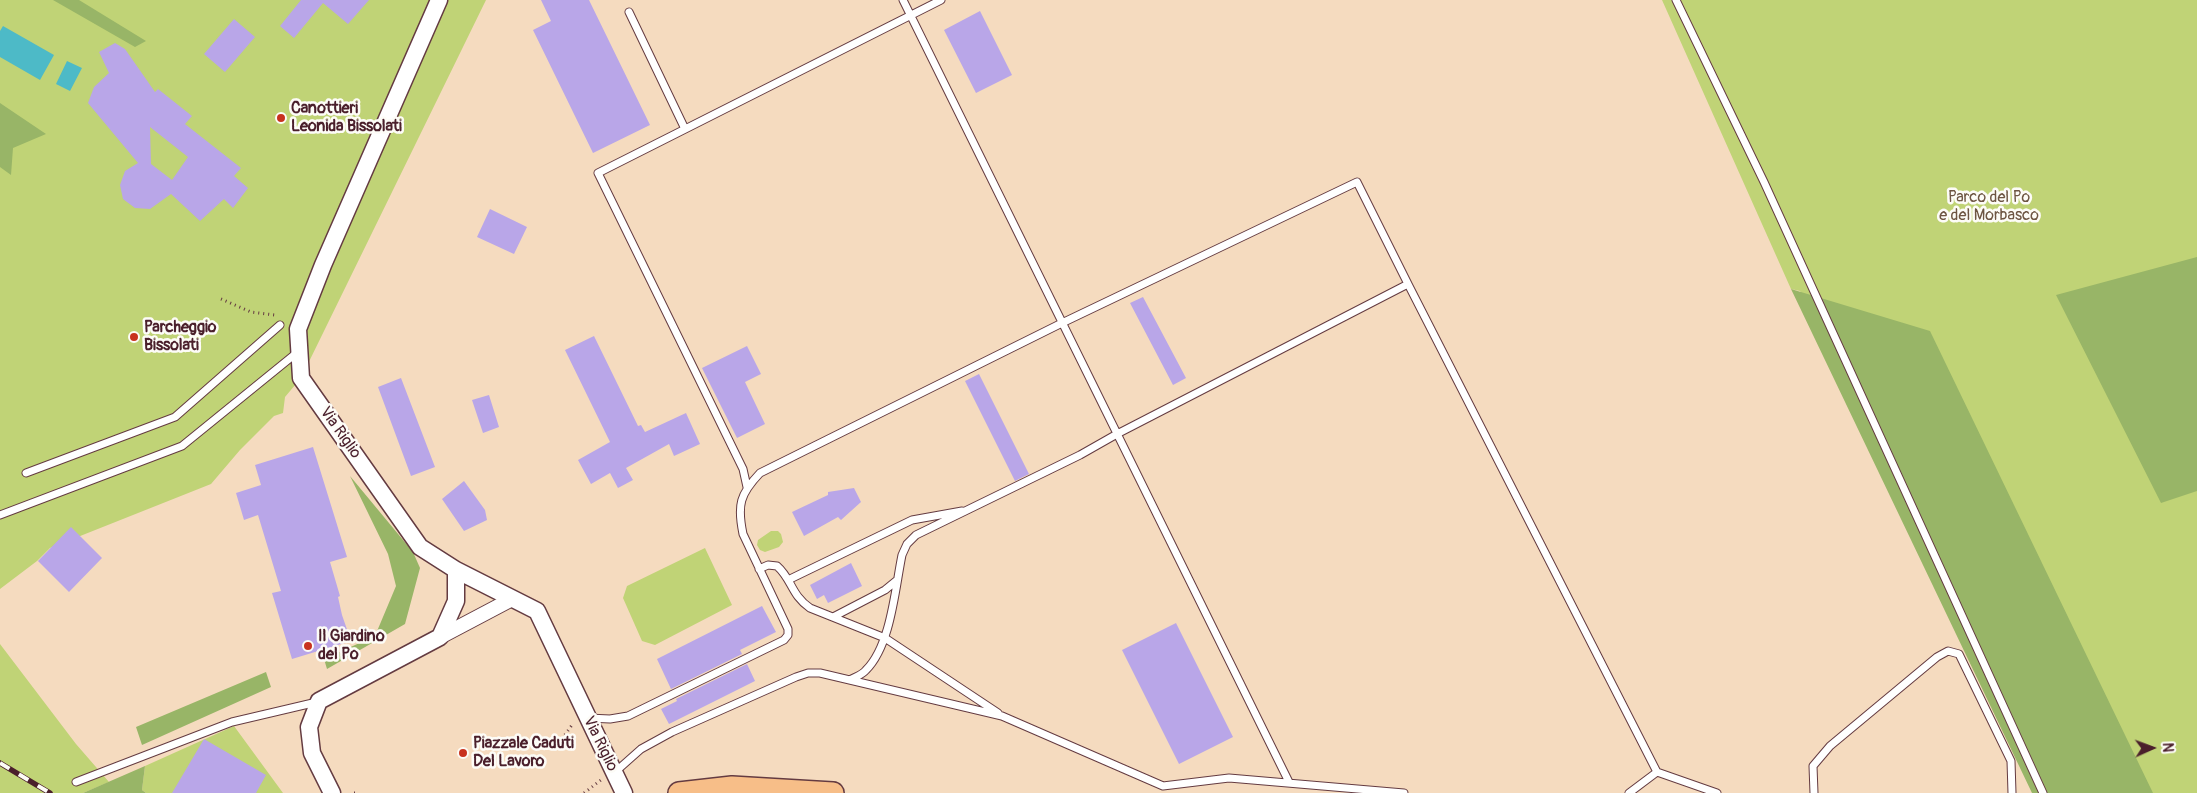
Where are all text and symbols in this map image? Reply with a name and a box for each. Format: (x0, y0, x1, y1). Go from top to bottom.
place label: Canottieri Leonida Bissolati (291, 99, 402, 137)
marker: Canottieri Leonida Bissolati (275, 112, 287, 124)
park label: Parco del Po e del Morbasco (1939, 188, 2039, 226)
place label: Parcheggio Bissolati (144, 318, 216, 356)
marker: Parcheggio Bissolati (128, 331, 140, 343)
street label: Via Riglio (315, 403, 365, 463)
place label: Il Giardino del Po (318, 627, 385, 665)
marker: Il Giardino del Po (302, 640, 314, 652)
street label: Via Riglio (578, 713, 622, 775)
north arrow (2127, 723, 2177, 773)
place label: Piazzale Caduti Del Lavoro (473, 734, 574, 772)
text: N (2159, 742, 2176, 752)
marker: Piazzale Caduti Del Lavoro (457, 747, 469, 759)

